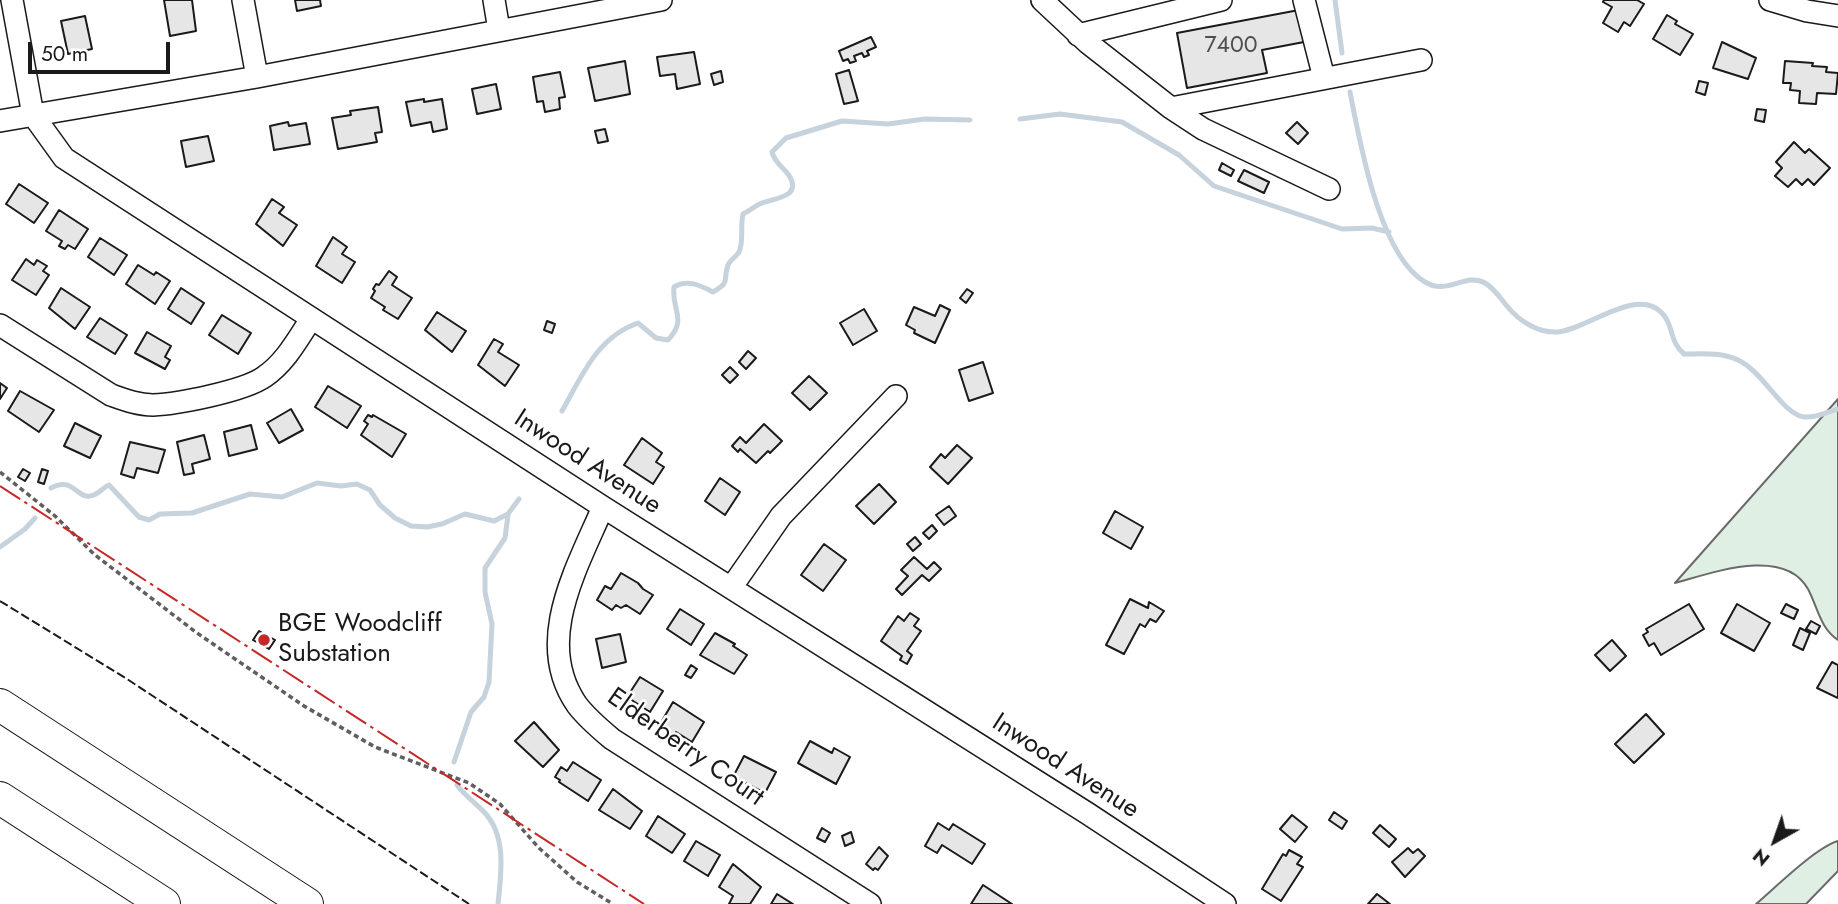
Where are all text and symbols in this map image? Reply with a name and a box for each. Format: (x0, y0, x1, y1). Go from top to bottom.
scale bar (32, 28, 173, 72)
house number: 7400 (1204, 32, 1258, 60)
text: 50 m (41, 39, 88, 69)
street label: Inwood Avenue (508, 404, 666, 522)
place label: BGE Woodcliff Substation (278, 609, 442, 670)
marker: BGE Woodcliff Substation (256, 632, 272, 648)
street label: Elderberry Court (601, 682, 769, 814)
street label: Inwood Avenue (986, 708, 1144, 826)
north arrow (1740, 806, 1810, 876)
text: N (1747, 842, 1776, 873)

